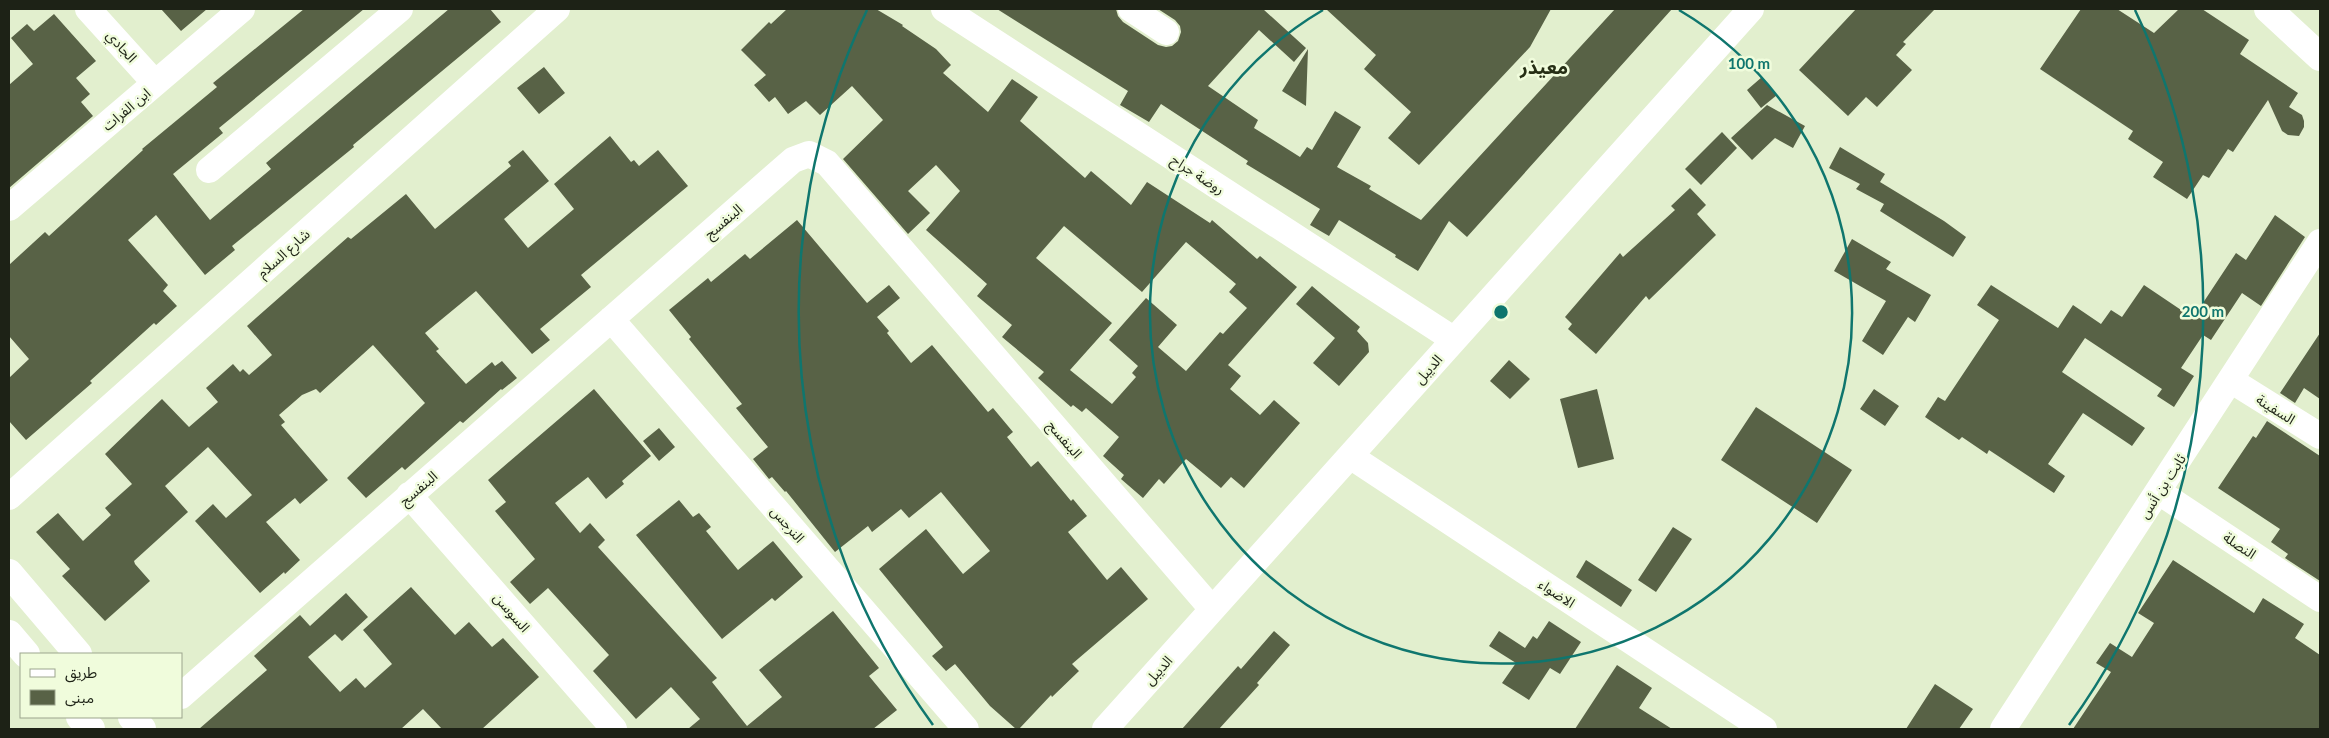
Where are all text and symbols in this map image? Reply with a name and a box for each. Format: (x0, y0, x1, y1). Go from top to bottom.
street label: الجادي (101, 26, 141, 68)
text: 100 m (1728, 54, 1770, 72)
district label: معيذر (1519, 55, 1568, 79)
street label: ابن الفرات (99, 84, 154, 135)
street label: روضة جراح (1167, 150, 1228, 200)
street label: البنفسج (701, 200, 747, 244)
street label: شارع السلام (253, 225, 315, 283)
text: 200 m (2182, 302, 2224, 320)
centre of rings (1492, 303, 1510, 321)
street label: الديبل (1411, 351, 1446, 388)
street label: السفينة (2253, 390, 2299, 428)
street label: البنفسج (1042, 417, 1086, 463)
street label: ثابت بن أنس (2135, 451, 2190, 522)
street label: البنفسج (396, 467, 442, 511)
street label: النرجس (767, 502, 808, 546)
street label: النصلة (2220, 528, 2260, 562)
street label: الاضواء (1535, 575, 1578, 612)
street label: السوسن (490, 589, 534, 636)
street label: الديبل (1140, 652, 1176, 689)
legend (20, 653, 182, 718)
text: طريق (65, 663, 97, 683)
text: مبنى (65, 688, 94, 707)

